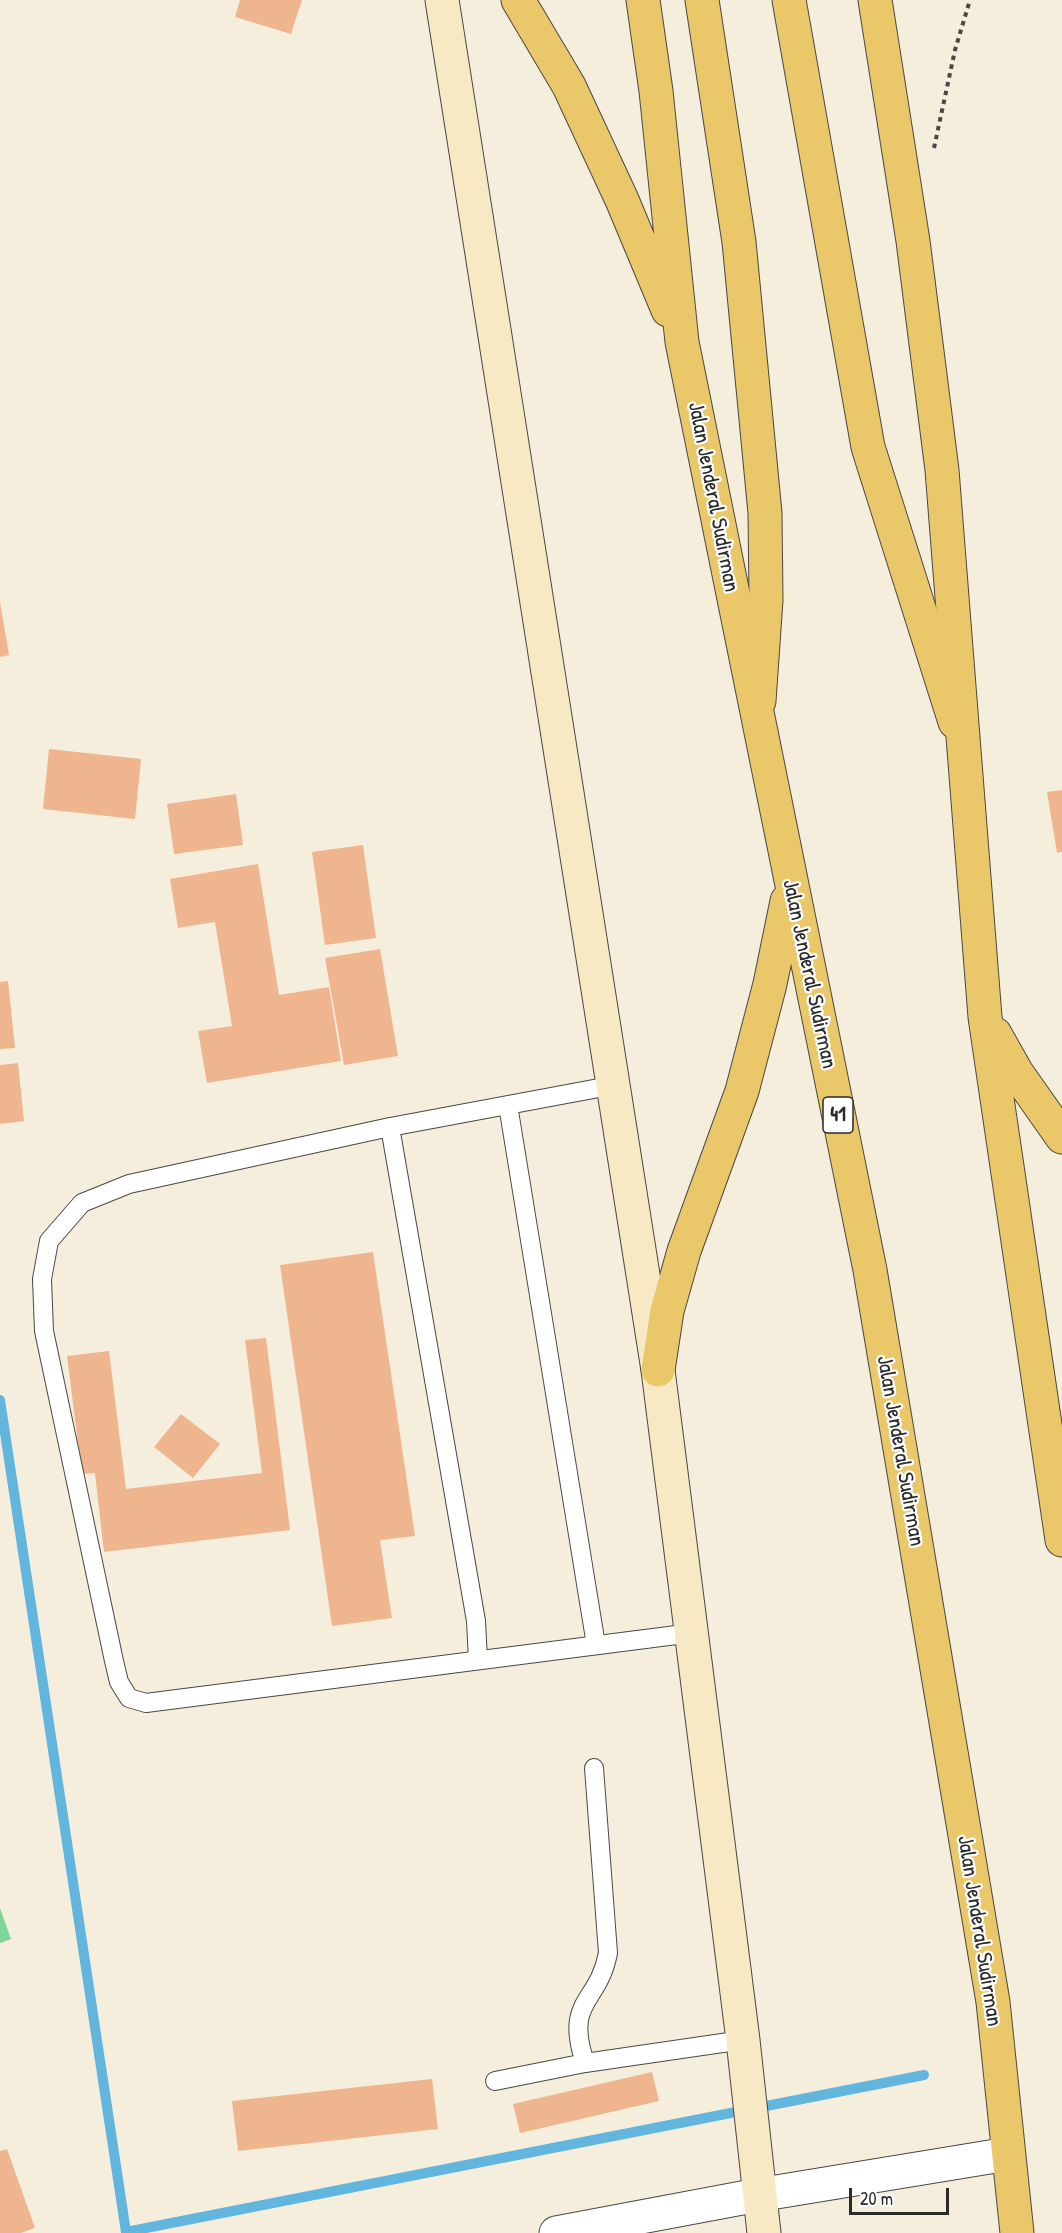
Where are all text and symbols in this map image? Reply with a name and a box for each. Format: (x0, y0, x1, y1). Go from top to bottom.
street label: Jalan Jenderal Sudirman (682, 400, 744, 594)
street label: Jalan Jenderal Sudirman (776, 877, 842, 1071)
road number: 41 (823, 1097, 853, 1133)
street label: Jalan Jenderal Sudirman (870, 1354, 930, 1548)
street label: Jalan Jenderal Sudirman (951, 1834, 1007, 2028)
scale bar (852, 2176, 952, 2214)
text: 20 m (860, 2186, 893, 2211)

